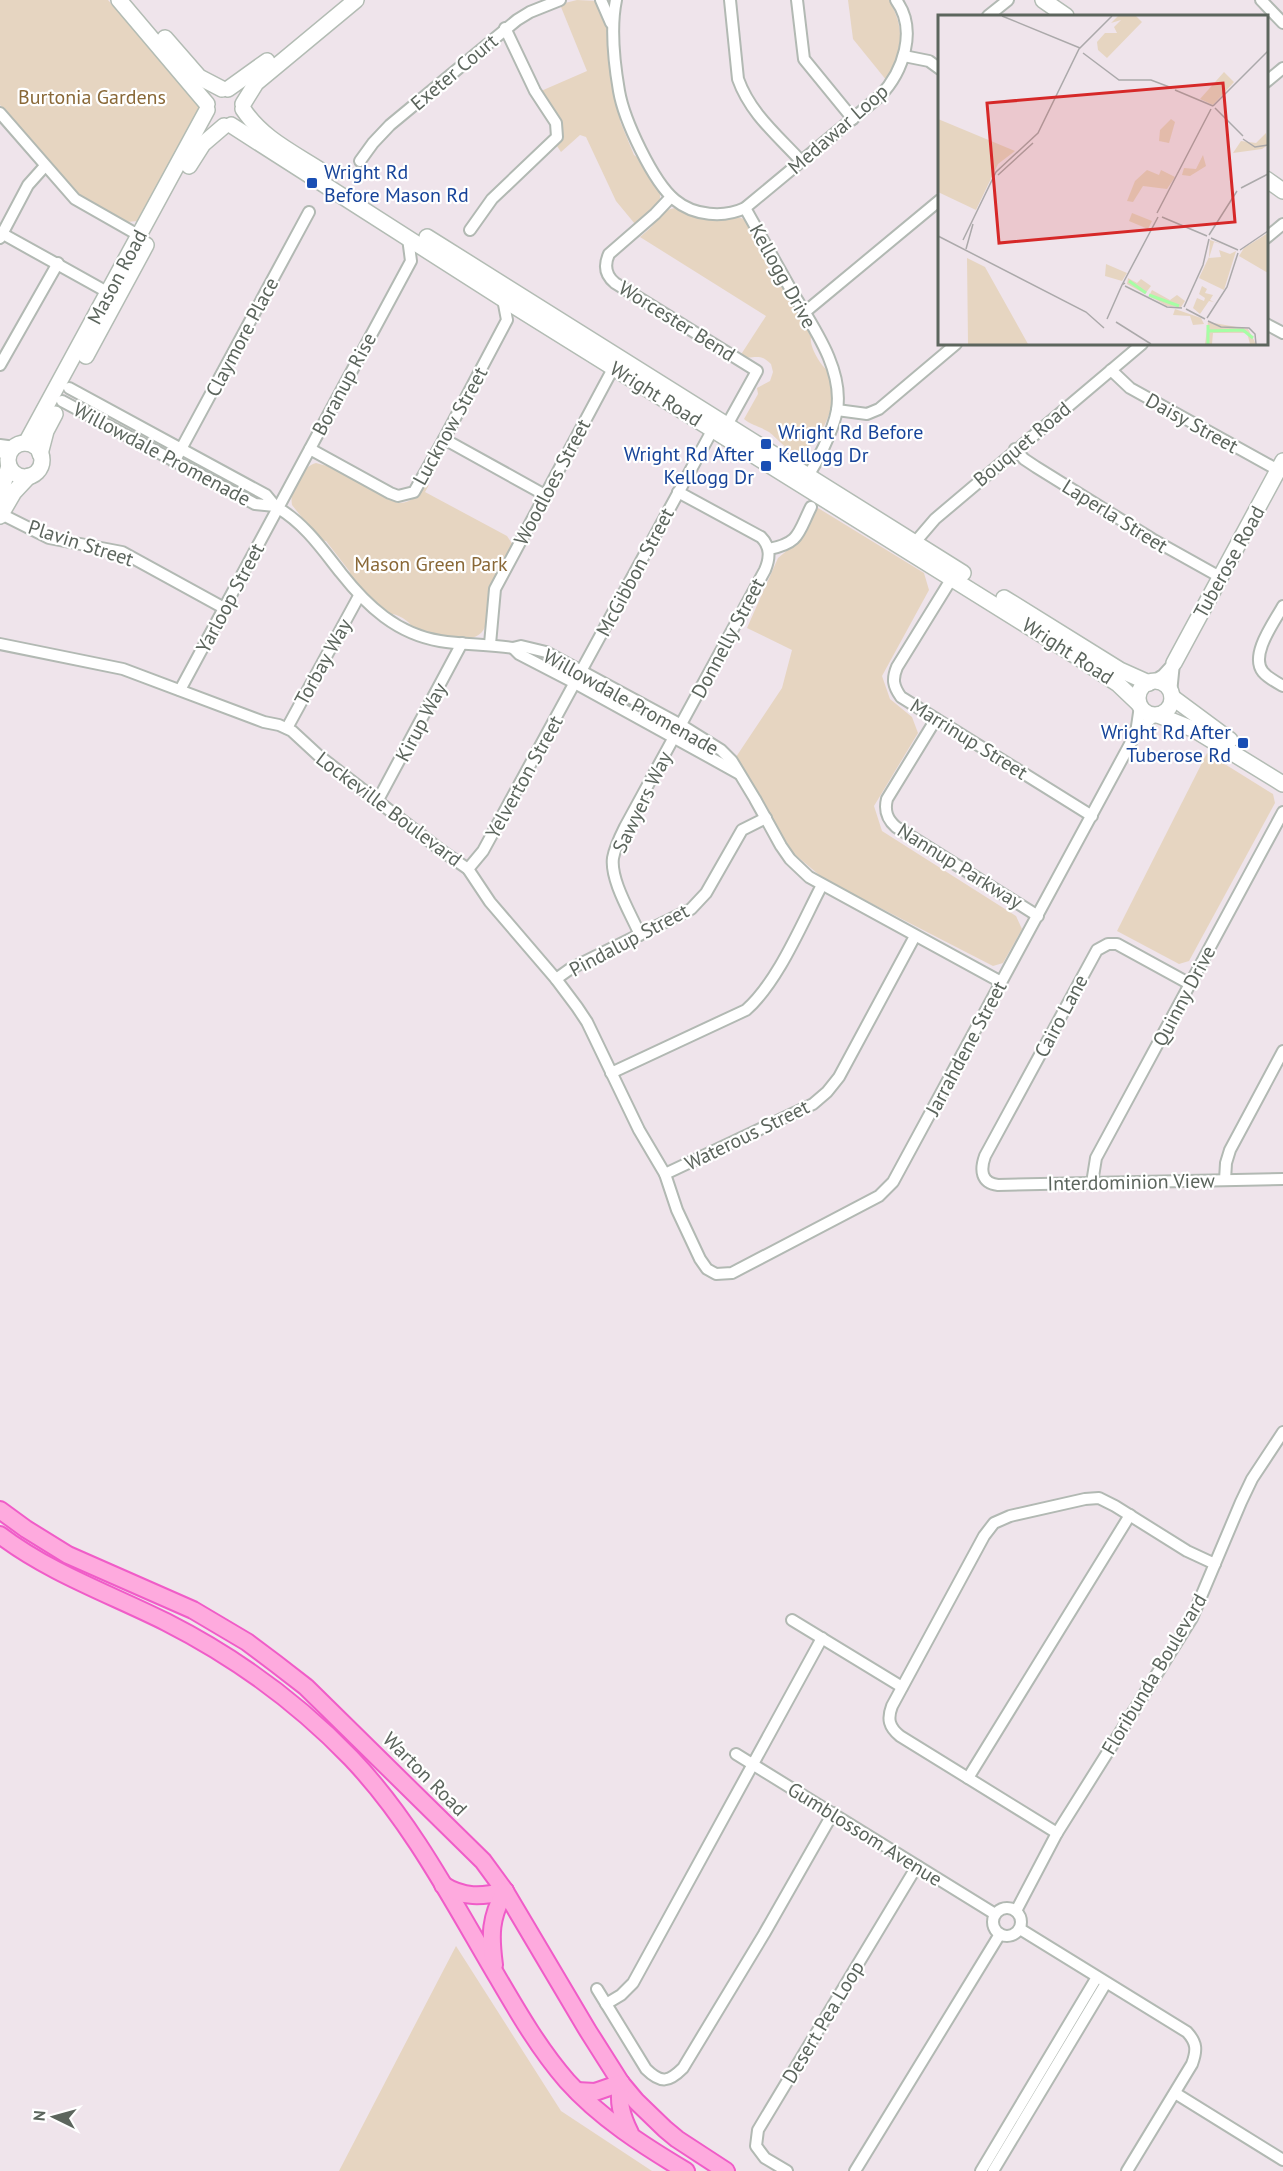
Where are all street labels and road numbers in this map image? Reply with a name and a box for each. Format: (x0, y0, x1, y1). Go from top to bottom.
street label: Exeter Court (405, 28, 503, 116)
street label: Medawar Loop (782, 78, 894, 180)
street label: Kellogg Drive (744, 219, 822, 333)
street label: Mason Road (81, 225, 153, 329)
street label: Claymore Place (200, 273, 284, 401)
street label: Worcester Bend (614, 275, 740, 367)
street label: Boranup Rise (306, 328, 382, 440)
street label: Wright Road (605, 355, 707, 433)
street label: Lucknow Street (407, 362, 493, 490)
street label: Daisy Street (1141, 387, 1243, 459)
street label: Willowdale Promenade (69, 396, 255, 512)
street label: Bouquet Road (968, 396, 1076, 492)
street label: Woodloes Street (508, 414, 596, 550)
street label: Laperla Street (1057, 473, 1173, 559)
street label: Tuberose Road (1187, 501, 1271, 623)
street label: McGibbon Street (590, 503, 680, 641)
street label: Plavin Street (25, 514, 137, 572)
street label: Yarloop Street (190, 538, 270, 658)
street label: Donnelly Street (685, 573, 771, 703)
street label: Wright Road (1017, 612, 1119, 690)
street label: Torbay Way (289, 613, 358, 710)
street label: Willowdale Promenade (539, 643, 723, 761)
street label: Kirup Way (389, 677, 453, 766)
street label: Marrinup Street (905, 693, 1033, 786)
street label: Yelverton Street (479, 711, 569, 843)
street label: Lockeville Boulevard (311, 746, 467, 872)
street label: Sawyers Way (606, 746, 678, 857)
street label: Nannup Parkway (893, 817, 1028, 915)
street label: Pindalup Street (565, 897, 694, 982)
street label: Quinny Drive (1147, 941, 1221, 1051)
street label: Cairo Lane (1028, 970, 1094, 1062)
street label: Jarrahdene Street (919, 976, 1012, 1121)
street label: Waterous Street (680, 1094, 814, 1176)
street label: Interdominion View (1047, 1168, 1215, 1196)
street label: Floribunda Boulevard (1096, 1589, 1212, 1759)
street label: Warton Road (377, 1726, 473, 1822)
street label: Gumblossom Avenue (783, 1776, 947, 1892)
street label: Desert Pea Loop (776, 1956, 870, 2088)

